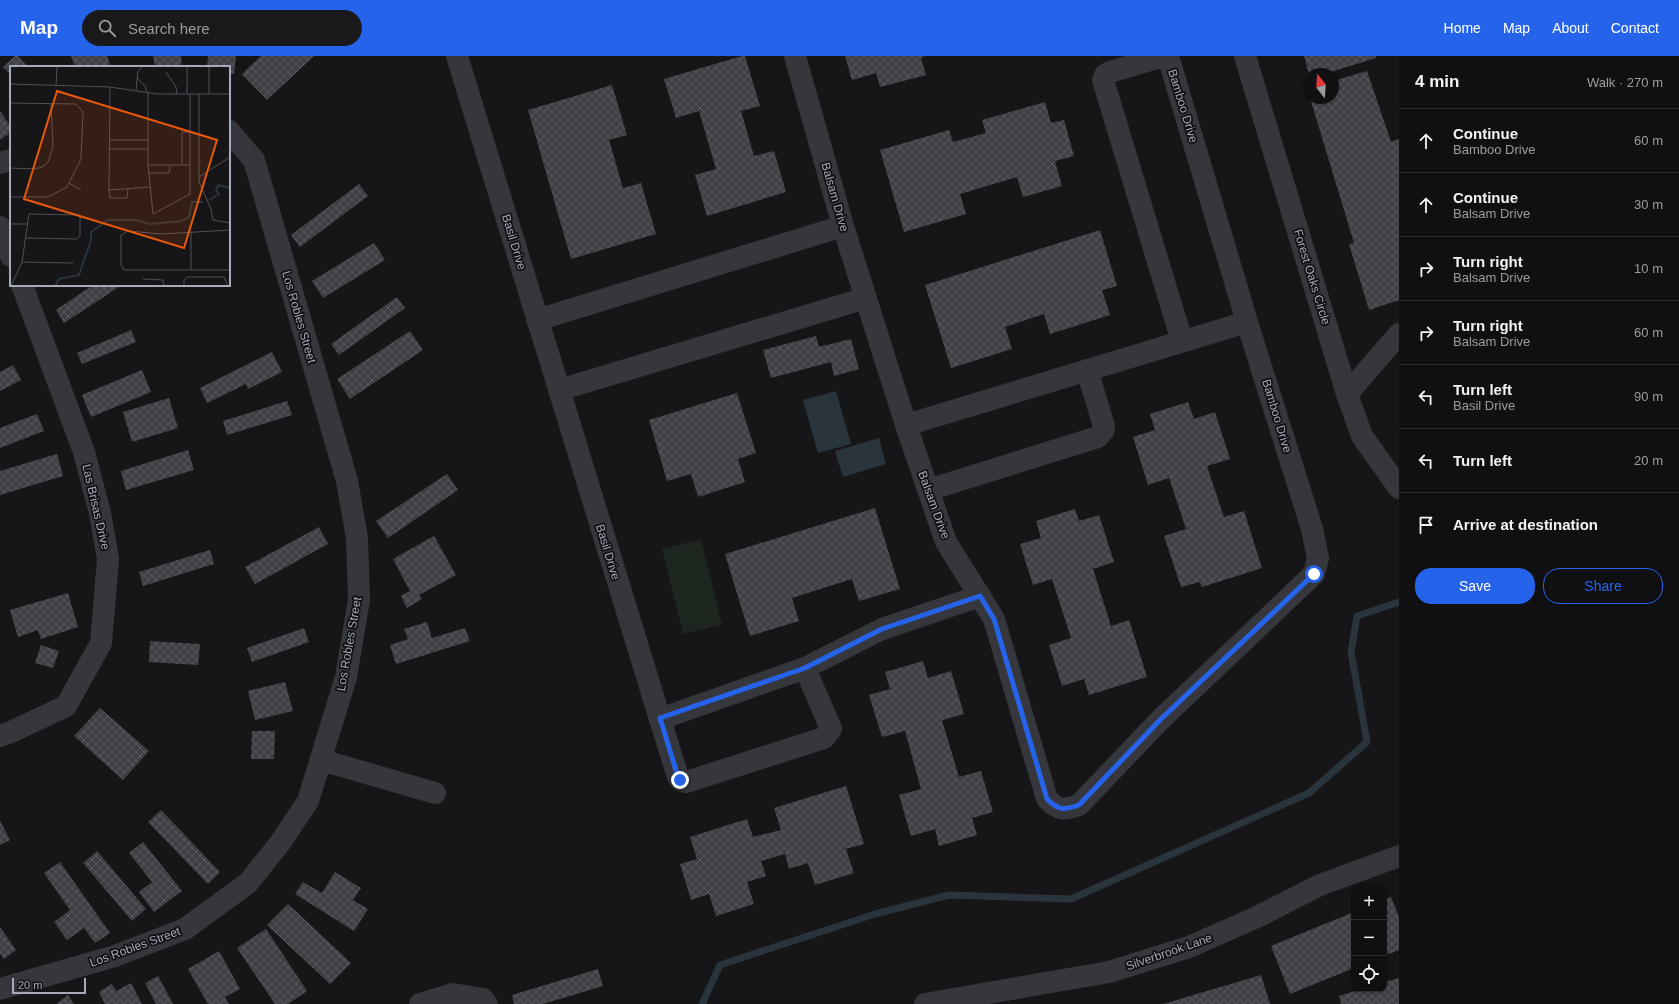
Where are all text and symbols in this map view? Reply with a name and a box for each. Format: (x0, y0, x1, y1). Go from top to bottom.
search box (82, 10, 362, 46)
text: Map (20, 17, 58, 38)
icon: search (96, 17, 118, 39)
text: Search here (128, 20, 210, 37)
text: Home (1444, 20, 1481, 36)
text: Map (1503, 20, 1530, 36)
text: About (1552, 20, 1589, 36)
text: Contact (1611, 20, 1659, 36)
inset map (10, 66, 230, 286)
street label: Bamboo Drive (1165, 68, 1201, 145)
north arrow (1303, 68, 1339, 104)
text: 4 min (1415, 72, 1459, 91)
text: Walk · 270 m (1587, 75, 1663, 90)
text: Continue (1453, 125, 1518, 142)
icon: ahead (1415, 130, 1437, 152)
text: 60 m (1634, 133, 1663, 148)
text: Bamboo Drive (1453, 142, 1535, 157)
street label: Balsam Drive (818, 161, 852, 234)
text: Continue (1453, 189, 1518, 206)
icon: ahead (1415, 194, 1437, 216)
text: 30 m (1634, 197, 1663, 212)
text: Balsam Drive (1453, 206, 1530, 221)
street label: Basil Drive (499, 213, 529, 272)
street label: Forest Oaks Circle (1291, 227, 1333, 327)
text: Turn right (1453, 253, 1523, 270)
icon: right (1415, 258, 1437, 280)
text: 10 m (1634, 261, 1663, 276)
street label: Los Robles Street (279, 269, 319, 365)
text: Balsam Drive (1453, 270, 1530, 285)
text: Turn right (1453, 317, 1523, 334)
icon: right (1415, 322, 1437, 344)
text: 60 m (1634, 325, 1663, 340)
text: Balsam Drive (1453, 334, 1530, 349)
street label: Bamboo Drive (1259, 378, 1295, 455)
text: Turn left (1453, 381, 1512, 398)
icon: left (1415, 386, 1437, 408)
text: 90 m (1634, 389, 1663, 404)
text: Basil Drive (1453, 398, 1515, 413)
icon: left (1415, 450, 1437, 472)
text: Turn left (1453, 452, 1512, 469)
text: 20 m (1634, 453, 1663, 468)
street label: Las Brisas Drive (79, 463, 113, 551)
street label: Balsam Drive (915, 469, 953, 541)
icon: arrive (1415, 514, 1437, 536)
text: Arrive at destination (1453, 516, 1598, 533)
street label: Basil Drive (593, 523, 623, 582)
route start (1305, 565, 1323, 583)
button: Save (1415, 568, 1535, 604)
button: Share (1543, 568, 1663, 604)
street label: Los Robles Street (334, 595, 364, 692)
route end (671, 771, 689, 789)
map controls (1351, 884, 1387, 992)
button: + (1351, 884, 1387, 920)
button: − (1351, 920, 1387, 956)
street label: Los Robles Street (88, 924, 183, 970)
street label: Silverbrook Lane (1124, 931, 1214, 973)
button: locate (1351, 956, 1387, 992)
scale bar (12, 976, 86, 995)
text: 20 m (18, 979, 42, 991)

